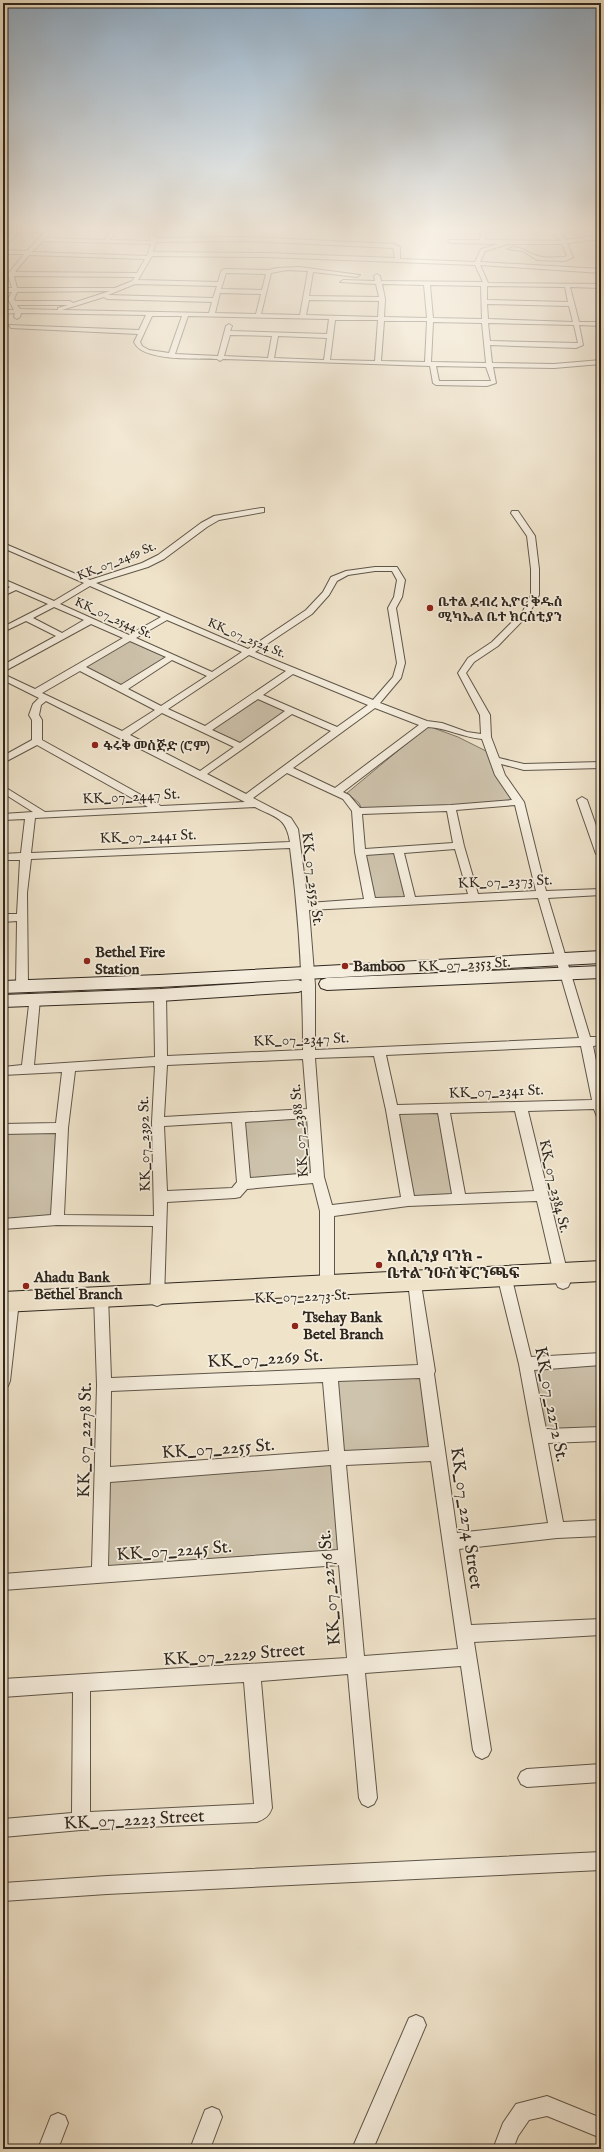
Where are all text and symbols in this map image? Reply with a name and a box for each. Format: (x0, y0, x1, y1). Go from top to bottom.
street label: KK_07_2469 St. (74, 538, 159, 585)
street label: KK_07_2544 St. (72, 594, 155, 643)
place label: ቤተል ደብረ ኢዮር ቅዱስ ሚካኤል ቤተ ክርስቲያን (438, 594, 563, 626)
marker: ቤተል ደብረ ኢዮር ቅዱስ ሚካኤል ቤተ ክርስቲያን (425, 603, 435, 613)
street label: KK_07_2524 St. (205, 614, 288, 663)
place label: ፋሩቅ መስጅድ (ሮም) (103, 738, 210, 755)
marker: ፋሩቅ መስጅድ (ሮም) (90, 740, 100, 750)
street label: KK_07_2447 St. (82, 784, 180, 809)
street label: KK_07_2441 St. (99, 825, 197, 848)
street label: KK_07_2552 St. (297, 831, 328, 927)
street label: KK_07_2373 St. (457, 870, 553, 893)
place label: Bethel Fire Station (95, 943, 165, 979)
street label: KK_07_2353 St. (417, 953, 511, 976)
marker: Bethel Fire Station (82, 956, 92, 966)
place label: Bamboo (353, 957, 405, 976)
marker: Bamboo (340, 961, 350, 971)
street label: KK_07_2347 St. (253, 1028, 349, 1051)
street label: KK_07_2341 St. (448, 1080, 544, 1103)
street label: KK_07_2388 St. (286, 1083, 313, 1179)
street label: KK_07_2392 St. (134, 1096, 155, 1192)
street label: KK_07_2384 St. (535, 1137, 575, 1235)
place label: አቢሲንያ ባንክ - ቤተል ንዑስ ቅርንጫፍ (387, 1247, 520, 1283)
marker: አቢሲንያ ባንክ - ቤተል ንዑስ ቅርንጫፍ (374, 1260, 384, 1270)
place label: Ahadu Bank Bethel Branch (33, 1268, 124, 1304)
marker: Ahadu Bank Bethel Branch (21, 1281, 31, 1291)
street label: KK_07_2273 St. (254, 1285, 350, 1308)
place label: Tsehay Bank Betel Branch (302, 1308, 385, 1344)
marker: Tsehay Bank Betel Branch (290, 1321, 300, 1331)
street label: KK_07_2269 St. (207, 1345, 324, 1374)
street label: KK_07_2272 St. (528, 1345, 573, 1464)
street label: KK_07_2278 St. (73, 1382, 98, 1498)
street label: KK_07_2255 St. (161, 1434, 275, 1465)
street label: KK_07_2274 Street (444, 1446, 487, 1591)
street label: KK_07_2276 St. (314, 1529, 347, 1647)
street label: KK_07_2245 St. (116, 1536, 233, 1567)
street label: KK_07_2229 Street (162, 1639, 306, 1672)
street label: KK_07_2223 Street (63, 1805, 205, 1836)

